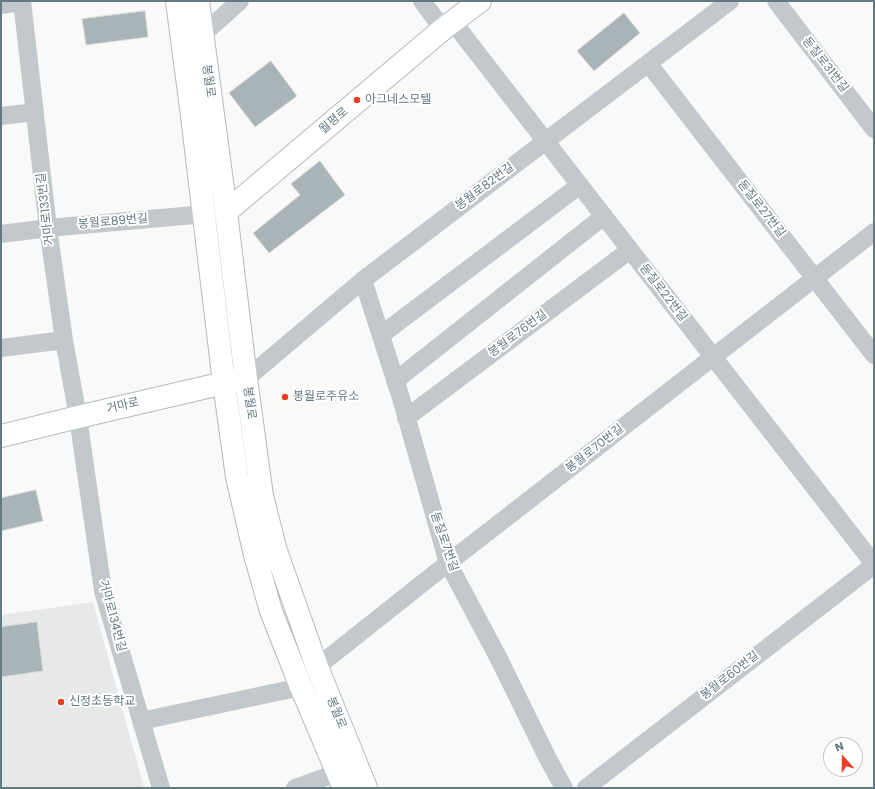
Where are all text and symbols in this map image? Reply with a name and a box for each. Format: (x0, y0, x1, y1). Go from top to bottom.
street label: 돋질로31번길 (799, 35, 851, 95)
street label: 봉월로 (199, 64, 217, 98)
place label: 아그네스모텔 (365, 93, 431, 107)
marker: 아그네스모텔 (352, 95, 362, 105)
street label: 월평로 (317, 105, 351, 137)
street label: 봉월로82번길 (453, 160, 517, 214)
street label: 거마로133번길 (34, 172, 58, 246)
street label: 돋질로27번길 (734, 178, 788, 240)
street label: 봉월로89번길 (77, 212, 149, 232)
street label: 돋질로22번길 (636, 261, 690, 325)
street label: 봉월로76번길 (486, 307, 550, 361)
street label: 봉월로 (240, 386, 258, 420)
place label: 봉월로주유소 (293, 390, 359, 404)
marker: 봉월로주유소 (280, 392, 290, 402)
street label: 거마로 (105, 395, 141, 417)
street label: 봉월로70번길 (563, 422, 627, 476)
street label: 돋질로7번길 (427, 510, 461, 574)
street label: 거마로134번길 (96, 579, 128, 653)
street label: 봉월로60번길 (698, 649, 762, 703)
place label: 신정초등학교 (69, 695, 135, 709)
street label: 봉월로 (323, 695, 349, 731)
marker: 신정초등학교 (56, 697, 66, 707)
north arrow (823, 737, 863, 777)
text: N (833, 738, 846, 756)

